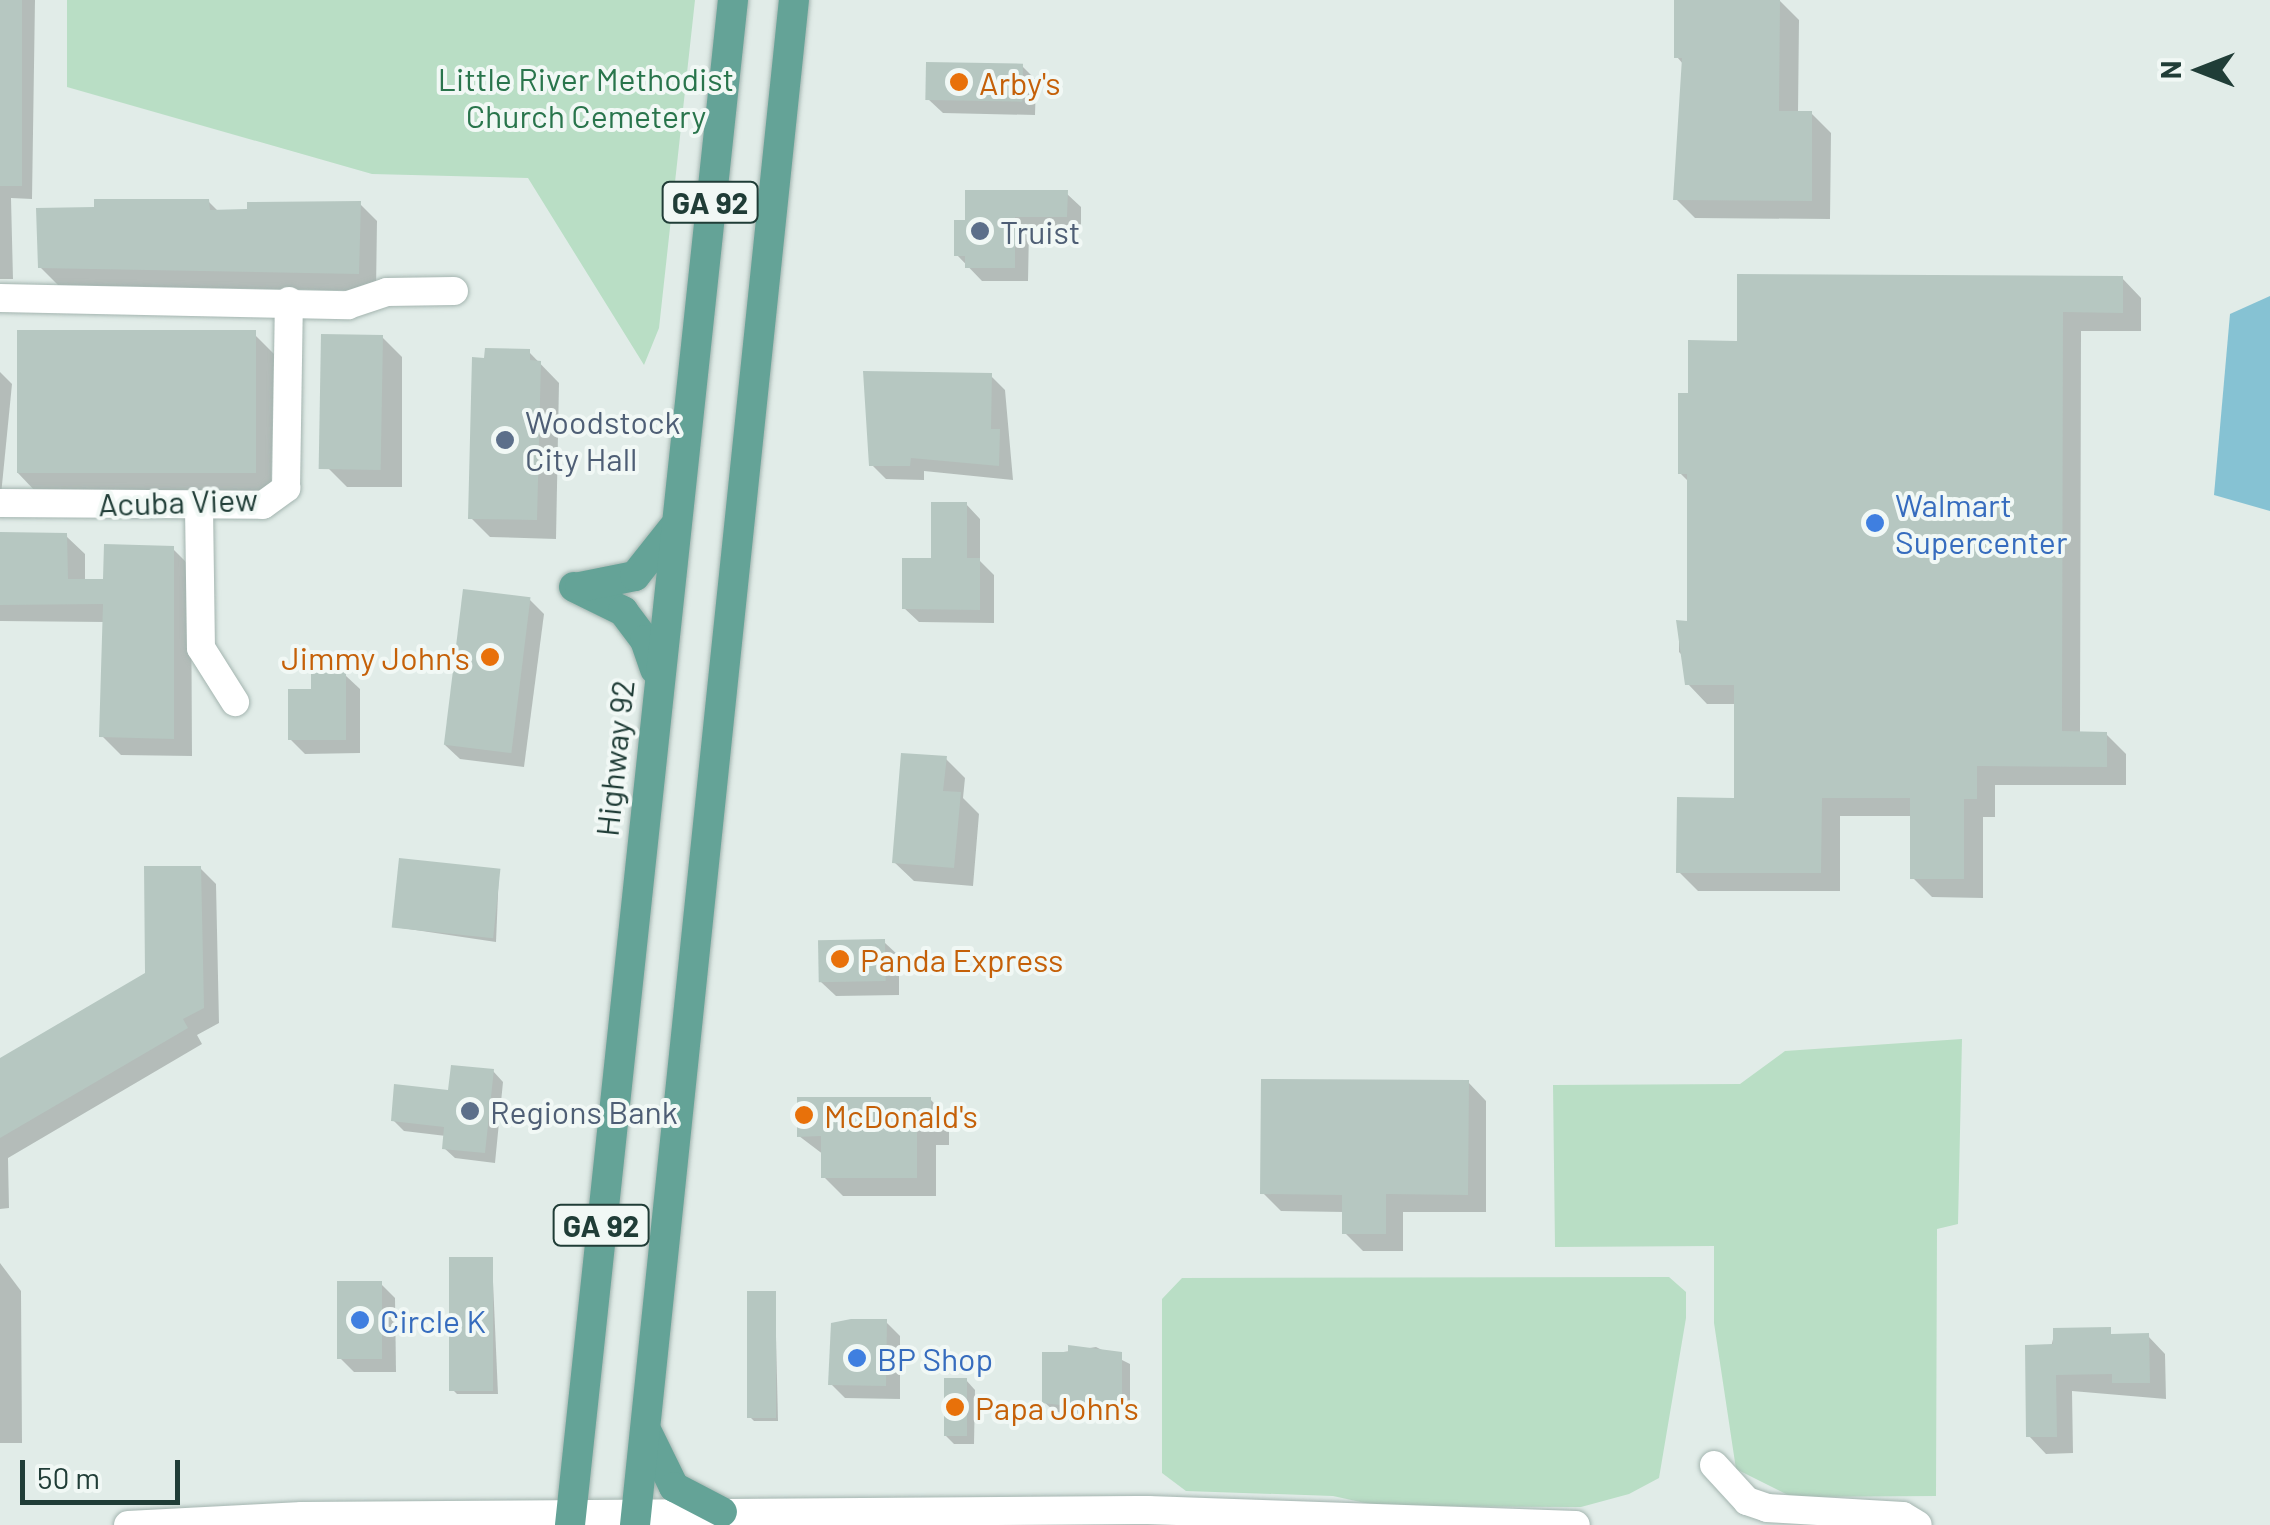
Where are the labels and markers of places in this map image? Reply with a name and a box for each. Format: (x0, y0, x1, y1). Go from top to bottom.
place label: Arby's (979, 63, 1061, 101)
marker: Arby's (948, 71, 970, 93)
place label: Truist (1000, 212, 1080, 250)
marker: Truist (969, 220, 991, 242)
place label: Woodstock City Hall (525, 403, 681, 478)
marker: Woodstock City Hall (494, 429, 516, 451)
place label: Walmart Supercenter (1895, 486, 2068, 561)
marker: Walmart Supercenter (1864, 512, 1886, 534)
place label: Jimmy John's (281, 638, 470, 676)
marker: Jimmy John's (479, 646, 501, 668)
place label: Panda Express (860, 940, 1063, 978)
marker: Panda Express (829, 948, 851, 970)
place label: Regions Bank (490, 1092, 678, 1130)
place label: McDonald's (824, 1096, 978, 1134)
marker: Regions Bank (459, 1100, 481, 1122)
marker: McDonald's (793, 1104, 815, 1126)
place label: Circle K (380, 1301, 486, 1339)
marker: Circle K (349, 1309, 371, 1331)
place label: BP Shop (877, 1339, 993, 1377)
marker: BP Shop (846, 1347, 868, 1369)
place label: Papa John's (975, 1388, 1139, 1426)
marker: Papa John's (944, 1396, 966, 1418)

